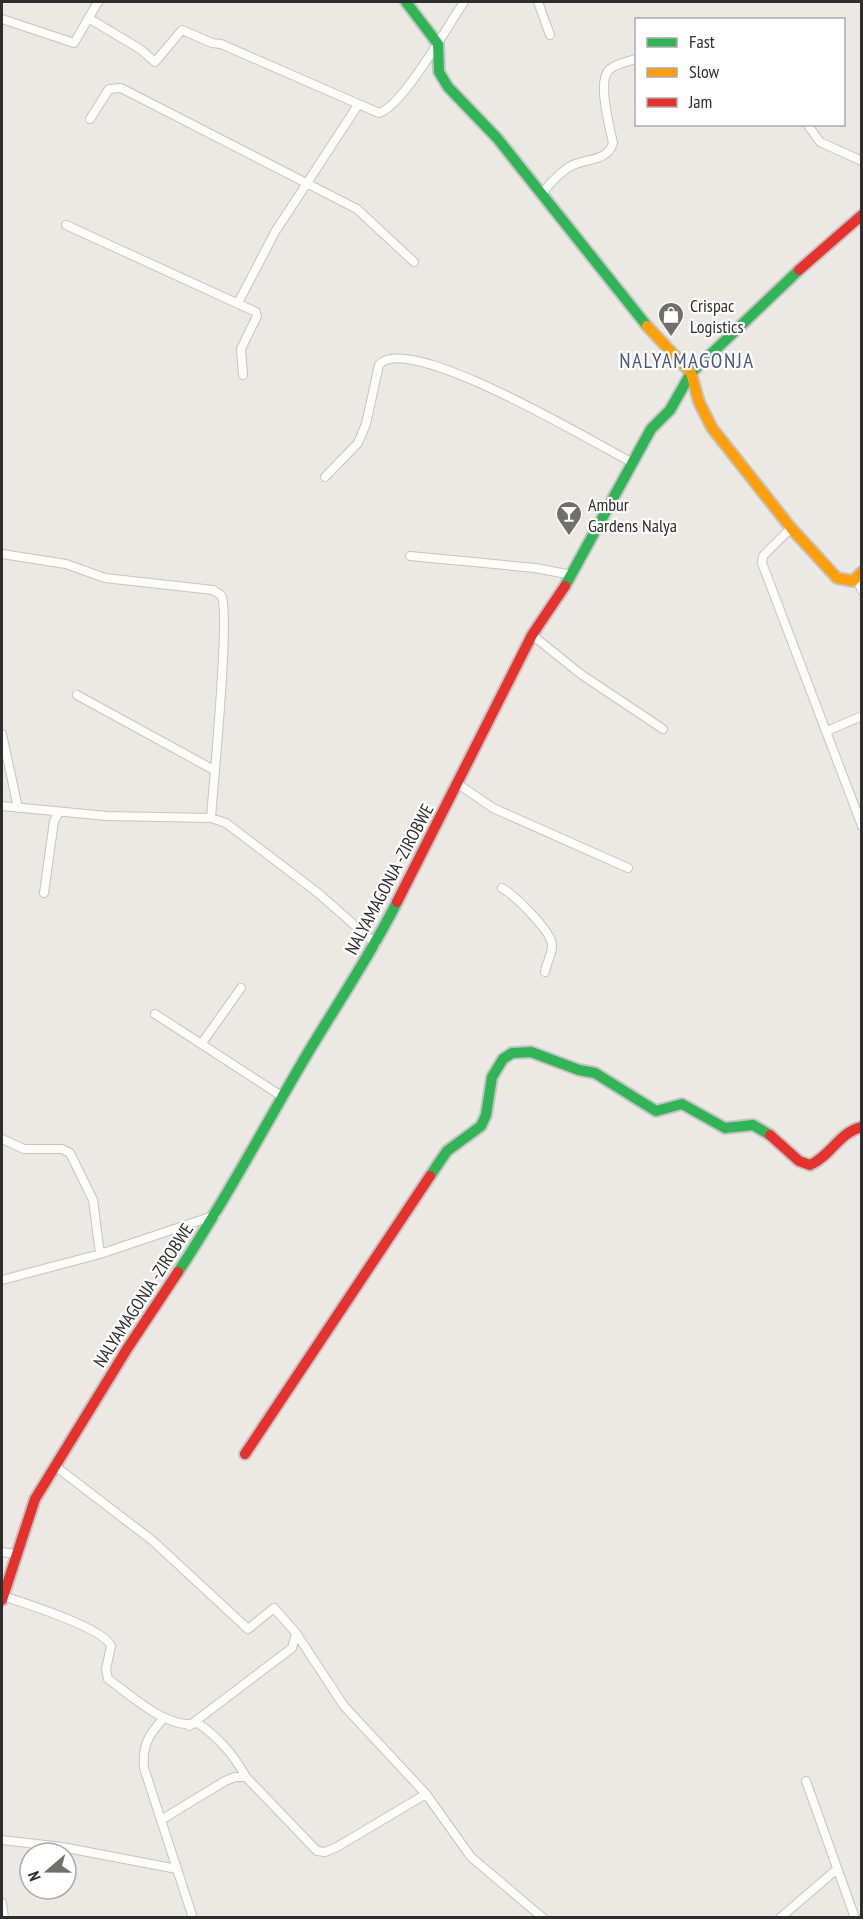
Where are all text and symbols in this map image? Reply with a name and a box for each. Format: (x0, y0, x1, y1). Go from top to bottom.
legend (635, 18, 845, 126)
text: Fast (689, 30, 715, 53)
text: Slow (689, 60, 720, 83)
text: Jam (688, 90, 712, 113)
place label: Crispac Logistics (690, 294, 744, 338)
shop icon: Crispac Logistics (656, 300, 686, 338)
district label: NALYAMAGONJA (619, 347, 755, 374)
place label: Ambur Gardens Nalya (588, 493, 677, 537)
bar icon: Ambur Gardens Nalya (554, 499, 584, 537)
street label: NALYAMAGONJA -ZIROBWE (340, 800, 438, 958)
street label: NALYAMAGONJA -ZIROBWE (88, 1219, 198, 1371)
north arrow (18, 1841, 78, 1901)
text: N (23, 1869, 45, 1884)

